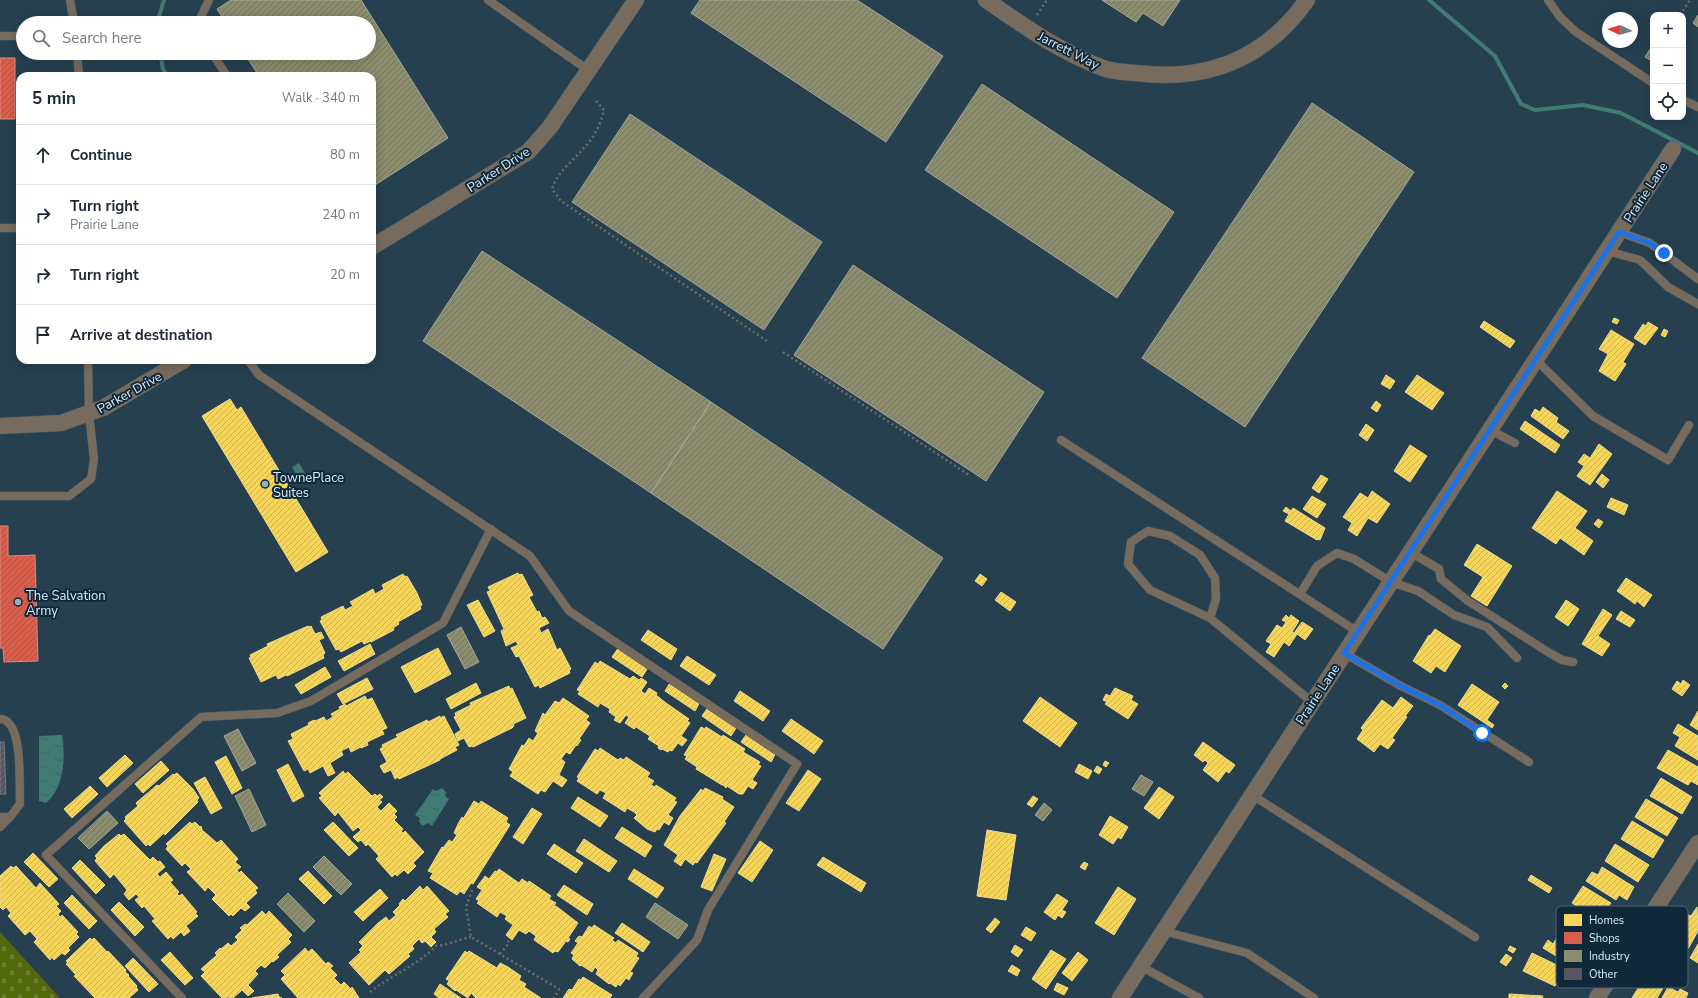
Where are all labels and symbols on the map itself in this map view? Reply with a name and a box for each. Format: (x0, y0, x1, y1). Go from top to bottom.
north arrow (1602, 12, 1638, 48)
street label: Jarrett Way (1034, 27, 1103, 74)
street label: Parker Drive (464, 143, 534, 197)
street label: Prairie Lane (1620, 159, 1672, 226)
route end (1655, 244, 1673, 262)
street label: Parker Drive (94, 368, 165, 418)
place label: TownePlace Suites (273, 469, 344, 502)
marker: TownePlace Suites (260, 479, 270, 489)
place label: The Salvation Army (26, 587, 106, 620)
marker: The Salvation Army (13, 597, 23, 607)
street label: Prairie Lane (1292, 661, 1344, 728)
route start (1473, 724, 1491, 742)
legend (1556, 906, 1688, 988)
text: Homes (1589, 913, 1624, 928)
text: Shops (1589, 931, 1620, 946)
text: Industry (1589, 949, 1630, 964)
text: Other (1589, 967, 1617, 982)

